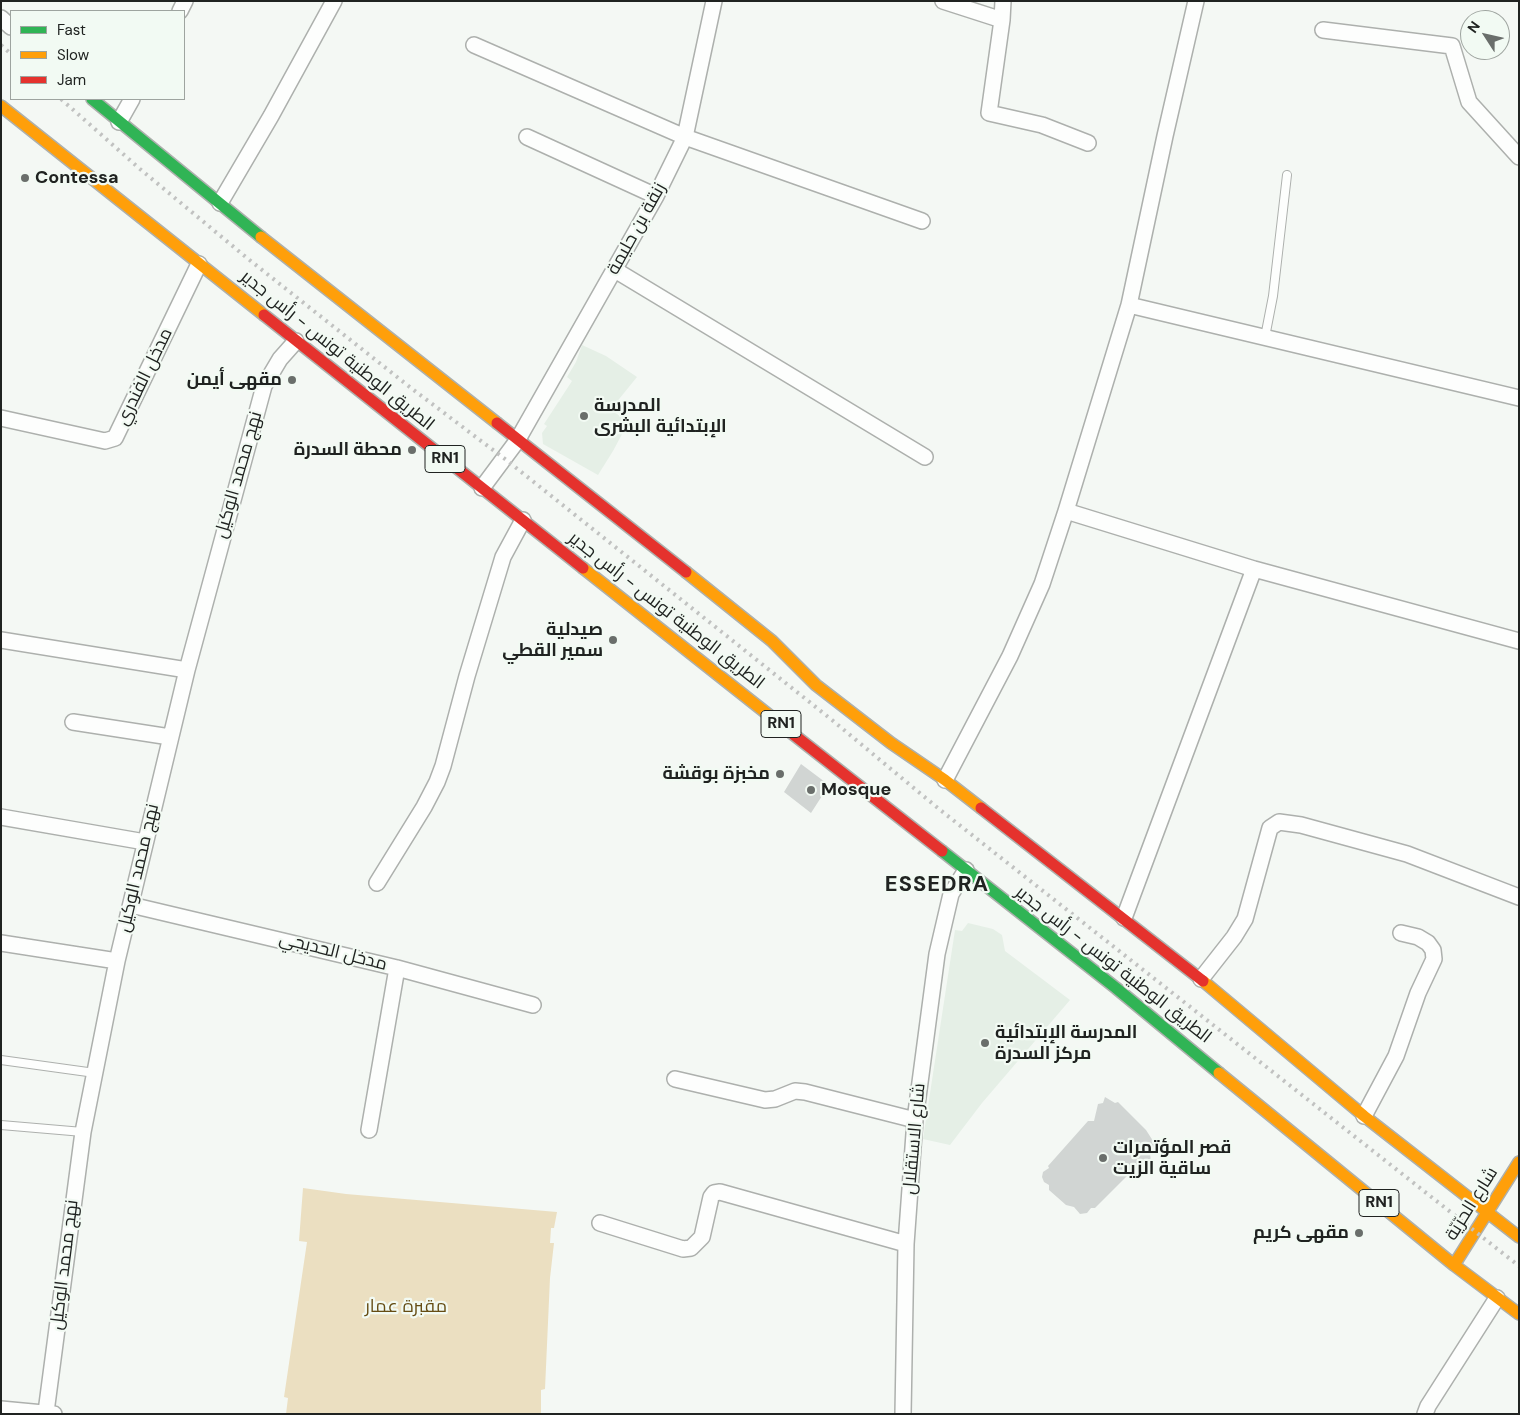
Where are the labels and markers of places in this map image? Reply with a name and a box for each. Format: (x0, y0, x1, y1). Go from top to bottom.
place label: Contessa (35, 167, 118, 189)
marker: Contessa (19, 172, 31, 184)
place label: مقهى أيمن (187, 369, 282, 391)
marker: مقهى أيمن (286, 374, 298, 386)
place label: المدرسة الإبتدائية البشرى (594, 395, 727, 438)
marker: المدرسة الإبتدائية البشرى (578, 410, 590, 422)
place label: محطة السدرة (294, 439, 402, 461)
marker: محطة السدرة (406, 444, 418, 456)
place label: صيدلية سمير القطي (502, 619, 603, 662)
marker: صيدلية سمير القطي (607, 634, 619, 646)
place label: مخبزة بوقشة (662, 763, 770, 785)
marker: مخبزة بوقشة (774, 768, 786, 780)
place label: Mosque (821, 779, 891, 801)
marker: Mosque (805, 784, 817, 796)
place label: المدرسة الإبتدائية مركز السدرة (995, 1022, 1137, 1064)
marker: المدرسة الإبتدائية مركز السدرة (979, 1037, 991, 1049)
place label: قصر المؤتمرات ساقية الزيت (1113, 1137, 1231, 1180)
marker: قصر المؤتمرات ساقية الزيت (1097, 1152, 1109, 1164)
place label: مقهى كريم (1253, 1222, 1349, 1244)
marker: مقهى كريم (1353, 1227, 1365, 1239)

